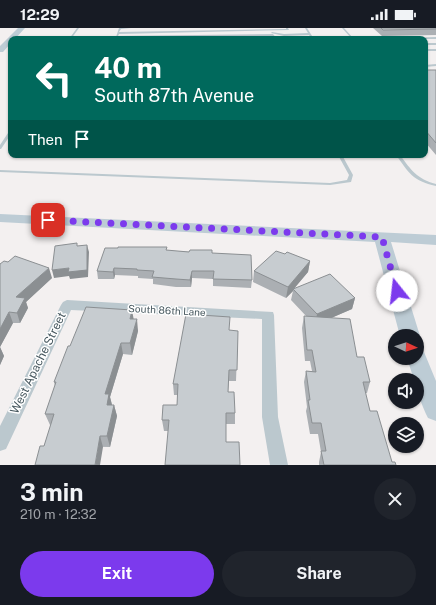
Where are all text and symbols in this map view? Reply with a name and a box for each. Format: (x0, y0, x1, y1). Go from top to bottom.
text: 12:29 (20, 6, 60, 23)
text: 40 m (94, 51, 162, 84)
icon: left (28, 52, 80, 104)
text: South 87th Avenue (94, 85, 254, 106)
icon: arrive (71, 128, 93, 150)
text: Then (28, 131, 63, 148)
pin (31, 203, 65, 237)
icon: arrive (37, 209, 59, 231)
position arrow (376, 270, 418, 312)
street label: South 86th Lane (128, 302, 206, 318)
street label: West Apache Street (7, 310, 69, 416)
north arrow (388, 329, 424, 365)
map controls (388, 329, 424, 453)
button: sound (388, 373, 424, 409)
button: layers (388, 417, 424, 453)
text: 3 min (20, 478, 84, 506)
button: close (374, 478, 416, 520)
text: 210 m · 12:32 (20, 507, 97, 522)
button: Exit (20, 551, 214, 597)
button: Share (222, 551, 416, 597)

